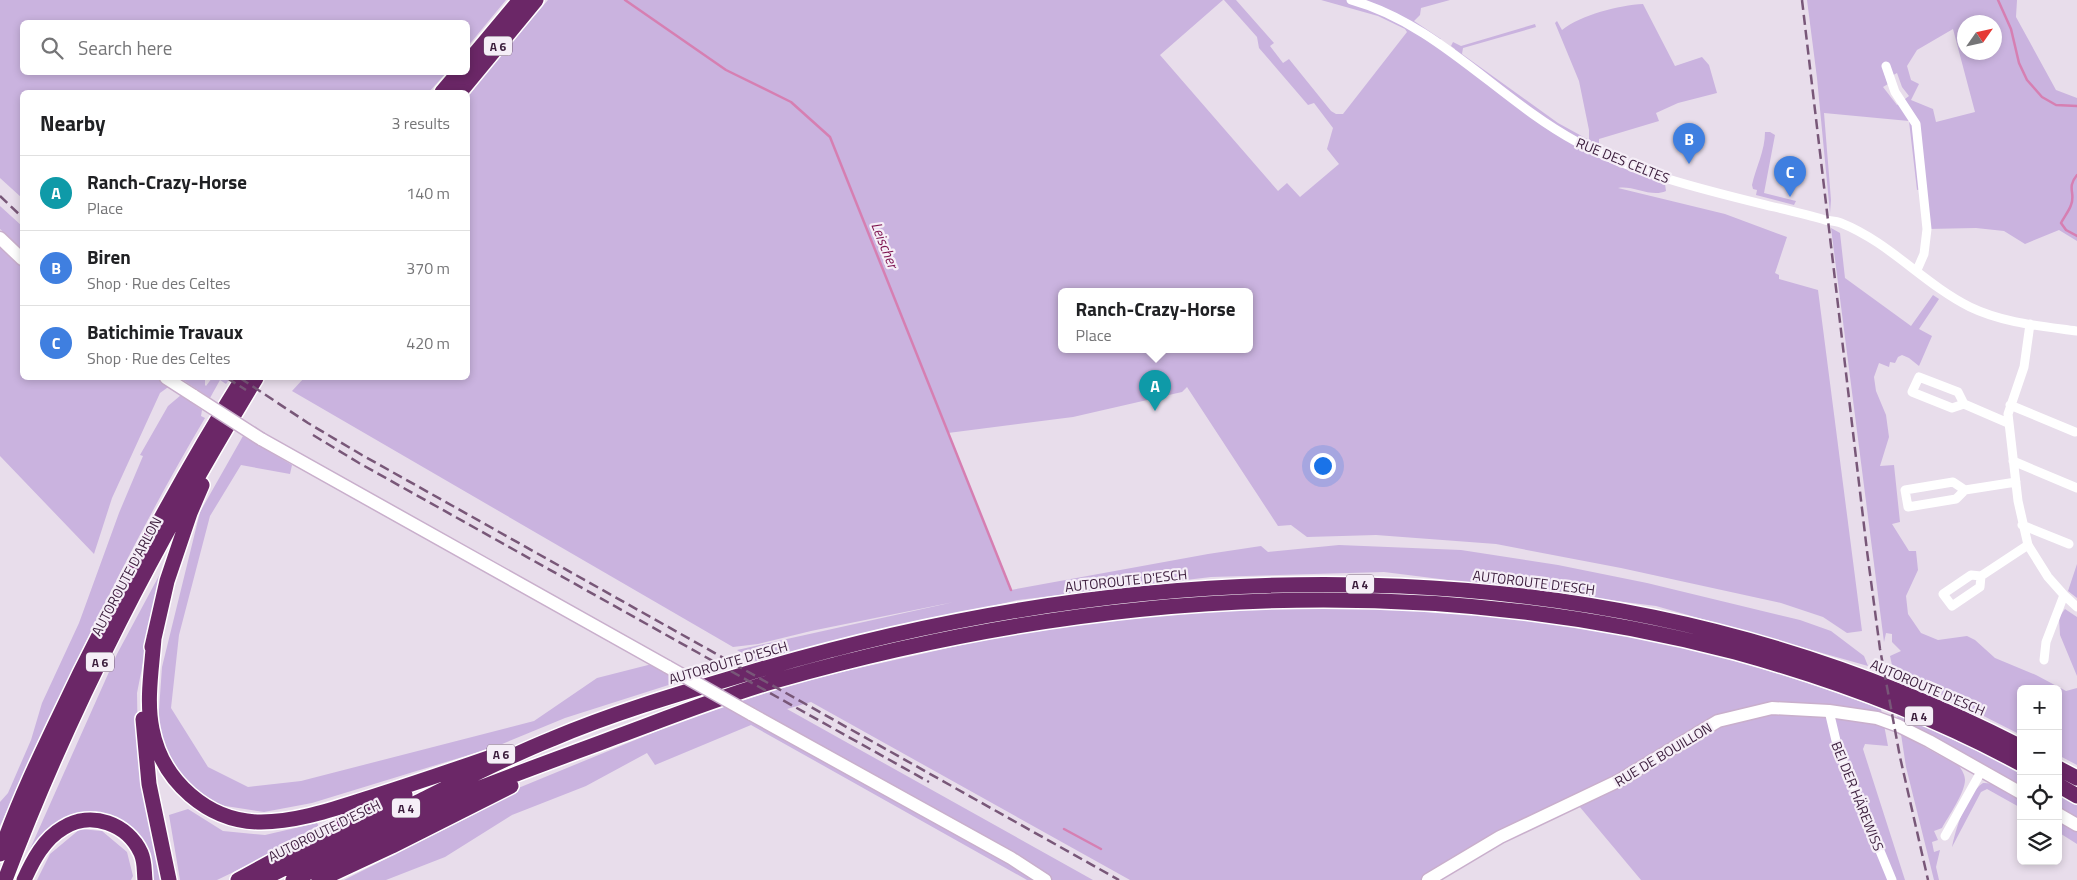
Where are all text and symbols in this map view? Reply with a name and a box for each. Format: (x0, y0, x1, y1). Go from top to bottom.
north arrow (1957, 15, 2002, 60)
search box (20, 20, 470, 75)
text: Search here (78, 33, 172, 62)
icon: search (38, 34, 66, 62)
road number: A 6 (484, 36, 512, 56)
text: Nearby (40, 107, 105, 139)
text: 3 results (391, 111, 450, 135)
pin: B (1673, 123, 1705, 164)
street label: RUE DES CELTES (1573, 132, 1673, 188)
pin: C (1774, 156, 1806, 197)
text: Ranch-Crazy-Horse (87, 167, 247, 196)
text: A (51, 181, 61, 205)
text: 140 m (406, 181, 450, 205)
text: Place (87, 196, 123, 220)
water label: Leischer (865, 218, 905, 274)
text: Biren (87, 242, 131, 271)
text: B (51, 256, 61, 280)
text: 370 m (406, 256, 450, 280)
text: Shop · Rue des Celtes (87, 271, 231, 295)
popup (1058, 288, 1253, 353)
text: Ranch-Crazy-Horse (1076, 294, 1236, 323)
text: Batichimie Travaux (87, 317, 243, 346)
text: Place (1076, 323, 1112, 347)
text: C (52, 331, 60, 355)
text: 420 m (406, 331, 450, 355)
text: Shop · Rue des Celtes (87, 346, 231, 370)
pin: A (1139, 370, 1171, 411)
your location (1310, 453, 1336, 479)
street label: AUTOROUTE D'ARLON (86, 513, 166, 639)
street label: AUTOROUTE D'ESCH (1064, 563, 1188, 597)
street label: AUTOROUTE D'ESCH (1472, 564, 1596, 600)
road number: A 4 (1346, 574, 1374, 594)
street label: AUTOROUTE D'ESCH (666, 635, 790, 689)
road number: A 6 (86, 652, 114, 672)
street label: AUTOROUTE D'ESCH (1867, 653, 1989, 721)
map controls (2017, 685, 2062, 865)
button: + (2017, 685, 2062, 730)
road number: A 4 (1905, 706, 1933, 726)
street label: RUE DE BOUILLON (1610, 717, 1716, 791)
button: − (2017, 730, 2062, 775)
street label: BEI DER HÄREWISS (1826, 738, 1890, 854)
road number: A 6 (487, 744, 515, 764)
button: locate (2017, 775, 2062, 820)
street label: AUTOROUTE D'ESCH (264, 794, 384, 866)
road number: A 4 (392, 798, 420, 818)
button: layers (2017, 820, 2062, 865)

